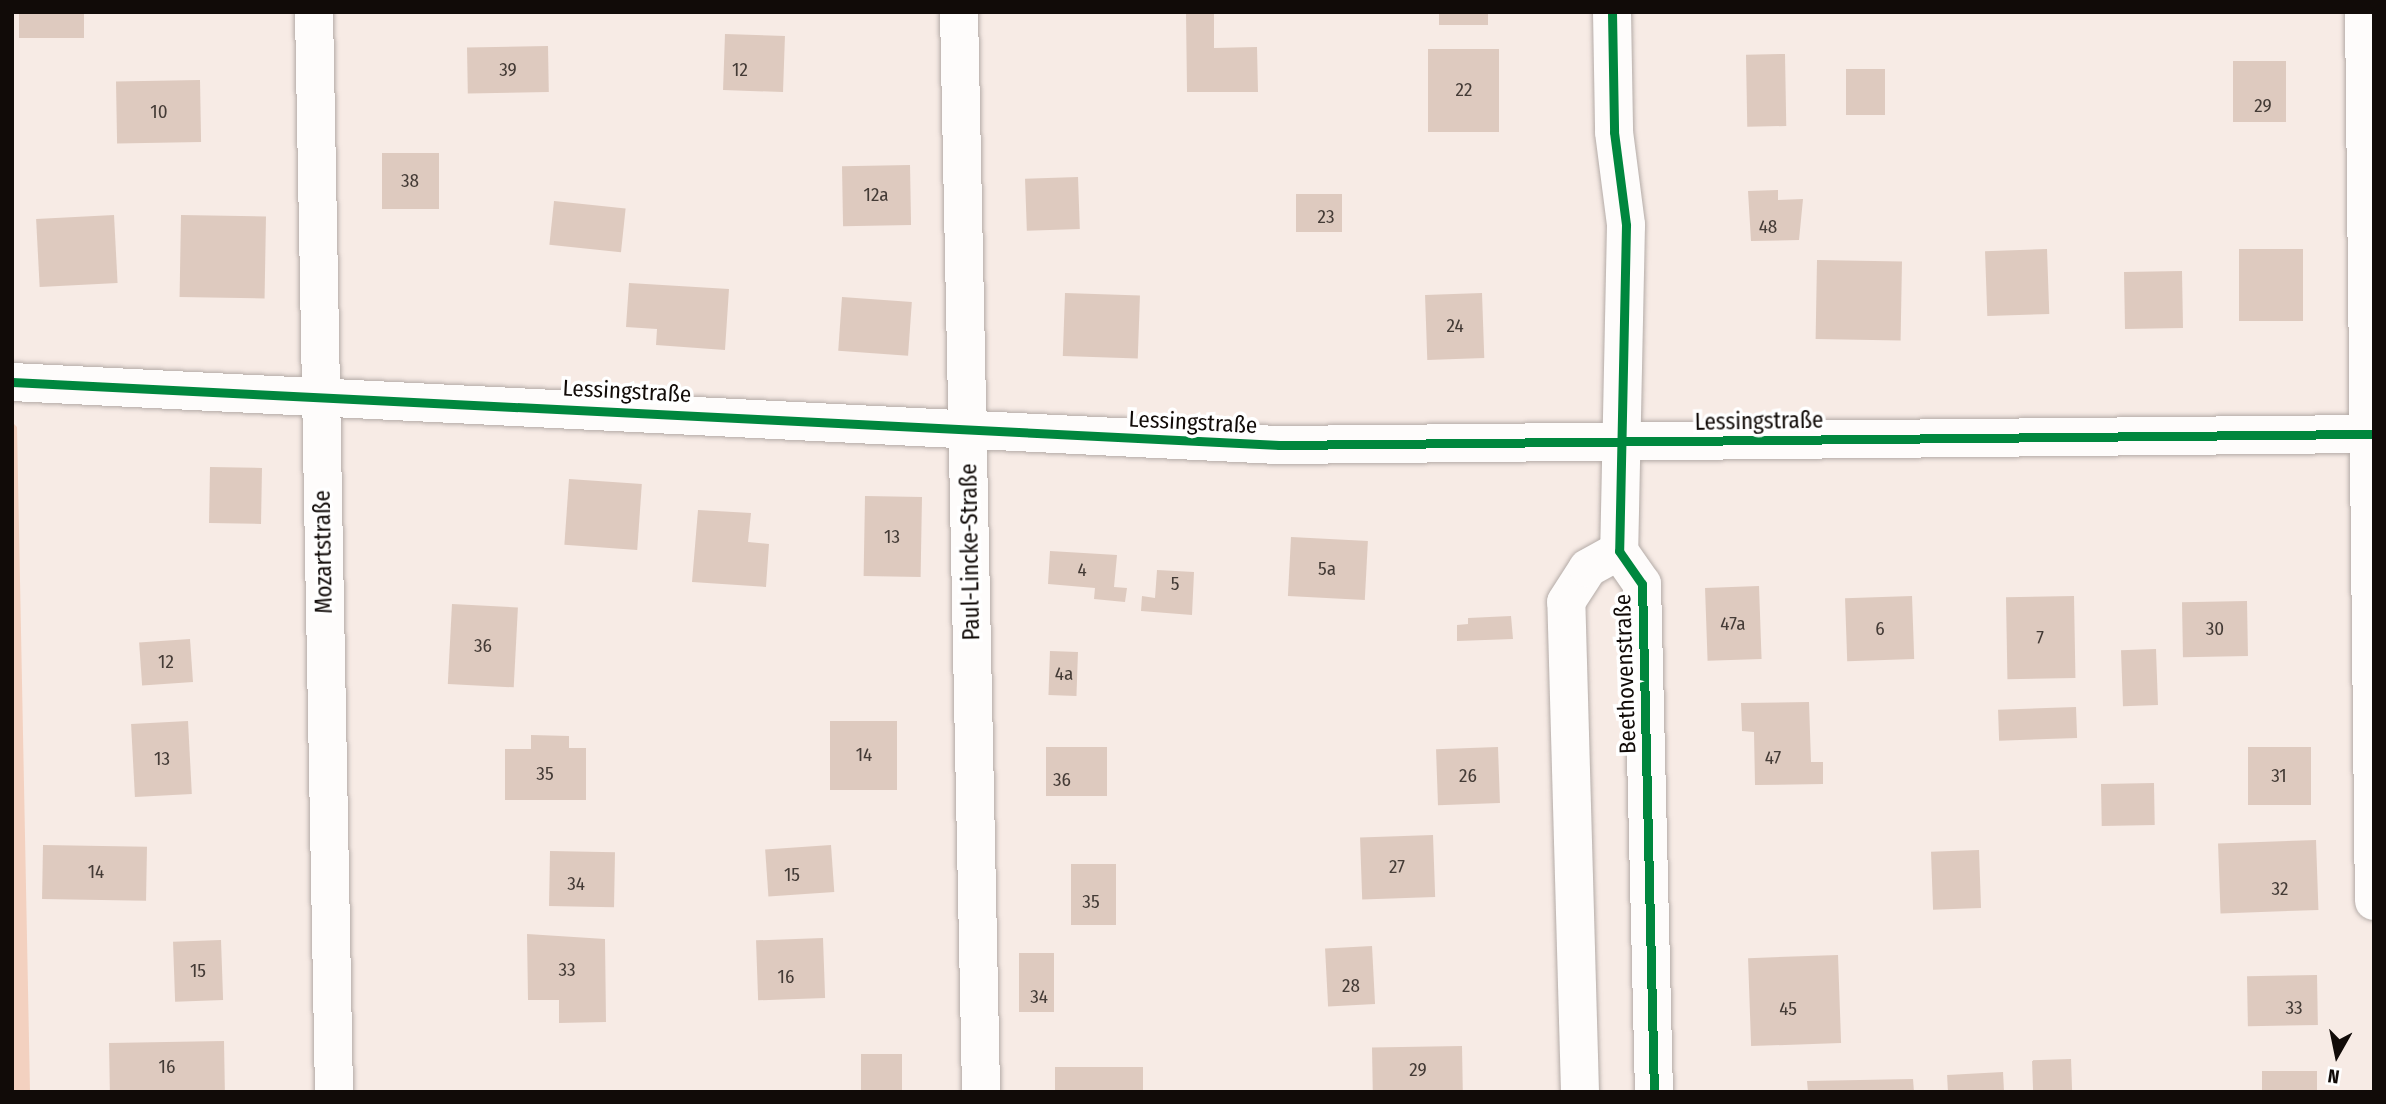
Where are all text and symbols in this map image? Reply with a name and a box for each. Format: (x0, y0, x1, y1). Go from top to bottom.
house number: 39 (499, 59, 517, 81)
house number: 12 (732, 59, 748, 81)
house number: 22 (1456, 79, 1472, 101)
house number: 29 (2254, 95, 2272, 117)
house number: 10 (150, 101, 168, 123)
house number: 38 (401, 170, 419, 192)
house number: 12a (864, 184, 888, 206)
house number: 23 (1318, 206, 1334, 228)
house number: 48 (1759, 216, 1777, 238)
house number: 24 (1446, 315, 1464, 337)
street label: Lessingstraße (562, 374, 692, 408)
street label: Lessingstraße (1128, 405, 1258, 439)
street label: Lessingstraße (1694, 406, 1824, 436)
street label: Paul-Lincke-Straße (955, 463, 985, 641)
street label: Mozartstraße (308, 490, 338, 614)
house number: 13 (884, 526, 900, 548)
house number: 5a (1318, 558, 1336, 580)
house number: 4 (1077, 559, 1087, 581)
house number: 5 (1171, 573, 1179, 595)
street label: Beethovenstraße (1608, 593, 1642, 755)
house number: 47a (1720, 613, 1746, 635)
house number: 6 (1875, 618, 1885, 640)
house number: 30 (2206, 618, 2224, 640)
house number: 7 (2036, 627, 2044, 649)
house number: 36 (474, 635, 492, 657)
house number: 12 (158, 651, 174, 673)
house number: 4a (1055, 663, 1073, 685)
house number: 14 (856, 744, 872, 766)
house number: 47 (1765, 747, 1781, 769)
house number: 13 (154, 748, 170, 770)
house number: 35 (536, 763, 554, 785)
house number: 26 (1459, 765, 1477, 787)
house number: 31 (2271, 765, 2287, 787)
house number: 36 (1053, 769, 1071, 791)
house number: 27 (1389, 856, 1405, 878)
house number: 14 (88, 861, 104, 883)
house number: 15 (784, 864, 800, 886)
house number: 34 (567, 873, 585, 895)
house number: 32 (2272, 878, 2288, 900)
house number: 35 (1082, 891, 1100, 913)
house number: 33 (558, 959, 576, 981)
house number: 15 (190, 960, 206, 982)
house number: 16 (778, 966, 794, 988)
house number: 28 (1342, 975, 1360, 997)
house number: 34 (1030, 986, 1048, 1008)
house number: 33 (2285, 997, 2303, 1019)
house number: 45 (1779, 998, 1797, 1020)
north arrow (2302, 1020, 2372, 1090)
house number: 16 (159, 1056, 175, 1078)
house number: 29 (1409, 1059, 1427, 1081)
text: N (2326, 1064, 2341, 1088)

